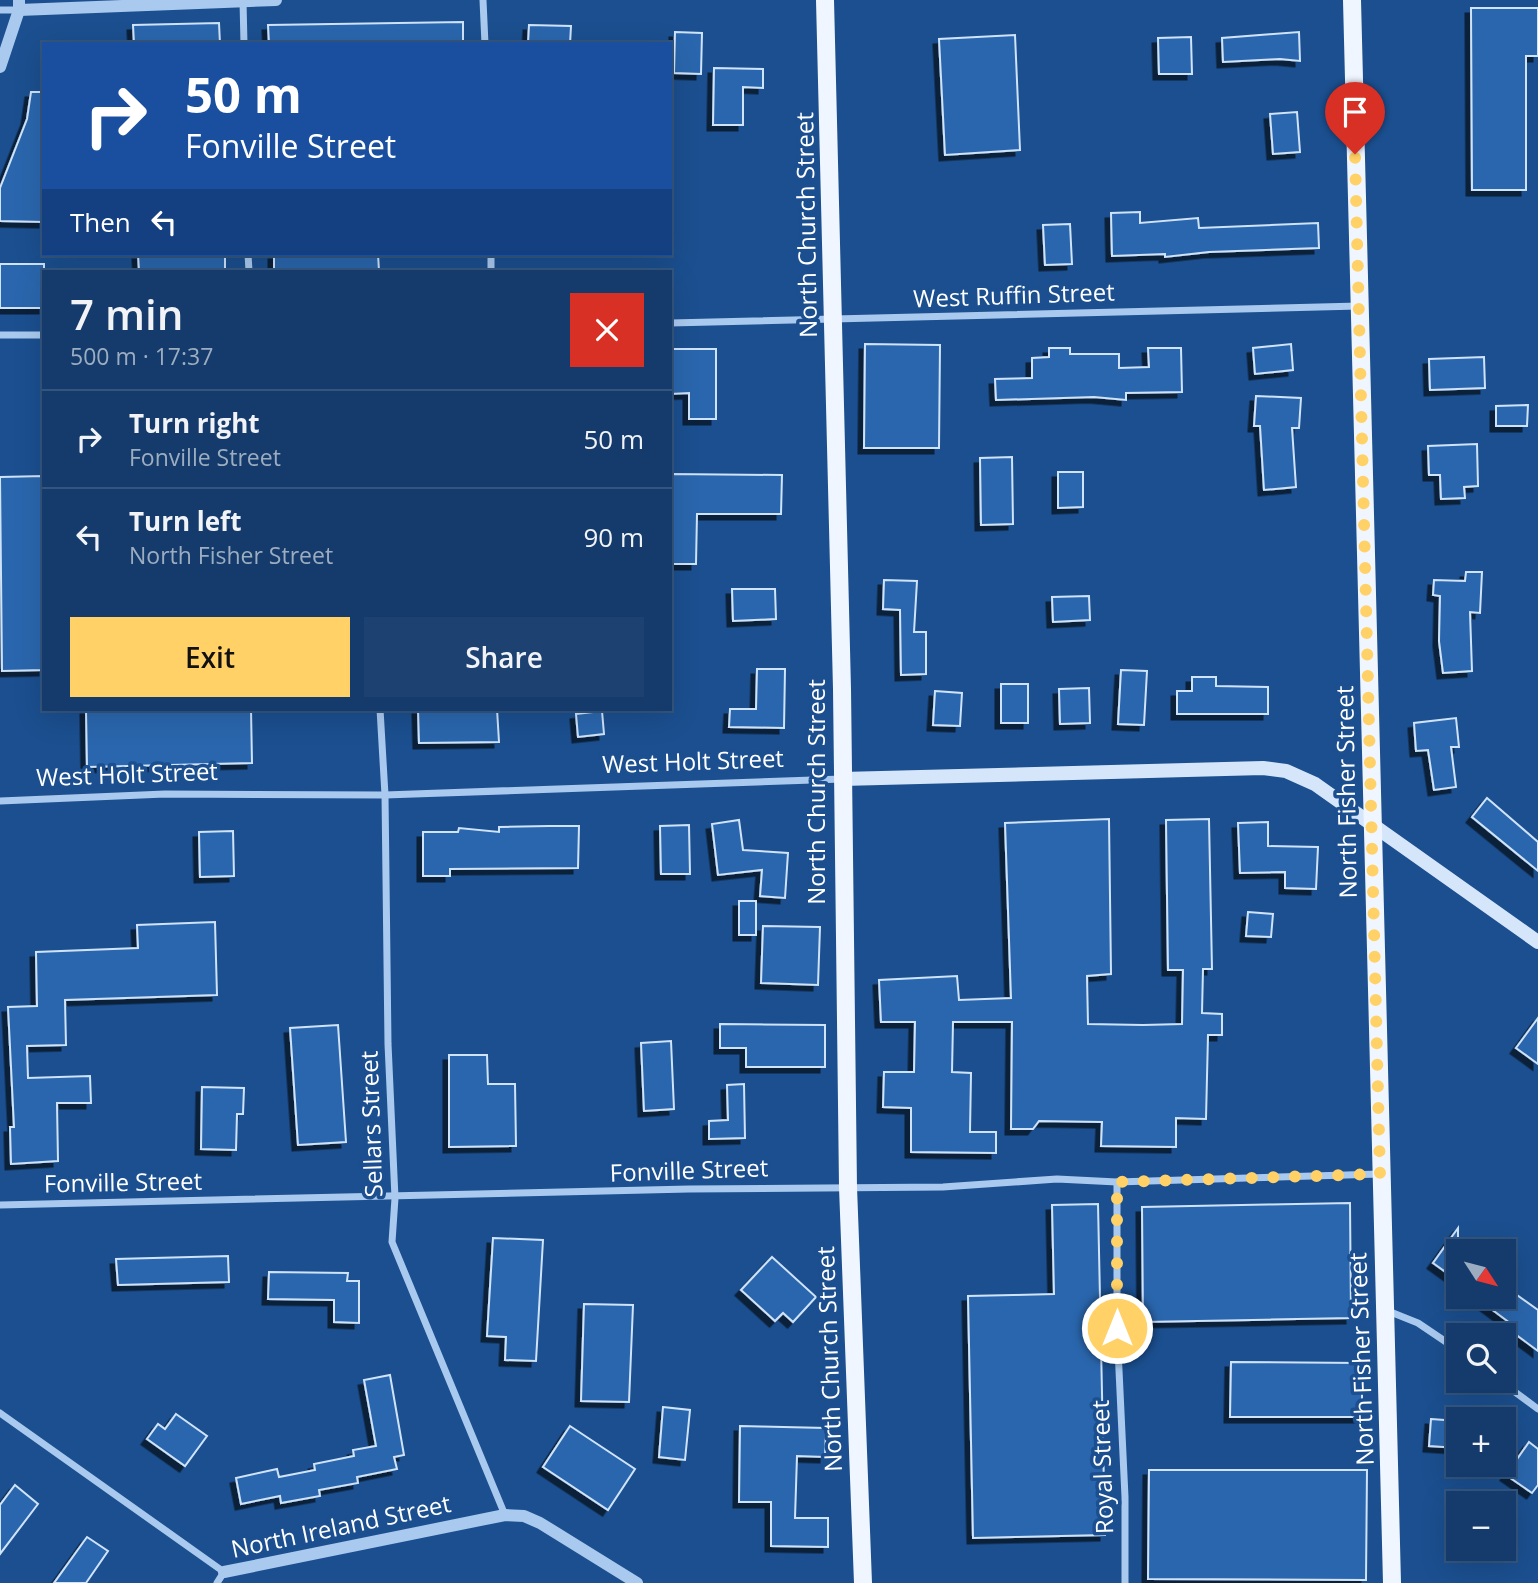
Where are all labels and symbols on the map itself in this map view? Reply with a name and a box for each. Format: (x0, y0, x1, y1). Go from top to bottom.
pin (1325, 82, 1385, 154)
street label: North Church Street (787, 112, 824, 338)
street label: West Ruffin Street (913, 274, 1115, 315)
street label: North Church Street (799, 679, 832, 905)
street label: North Fisher Street (1327, 685, 1364, 899)
street label: West Holt Street (601, 741, 784, 780)
street label: West Holt Street (35, 754, 218, 793)
street label: Sellars Street (351, 1050, 390, 1198)
street label: Fonville Street (609, 1150, 769, 1189)
street label: Fonville Street (43, 1164, 202, 1199)
north arrow (1446, 1239, 1516, 1309)
street label: North Church Street (808, 1246, 849, 1472)
street label: North Fisher Street (1340, 1252, 1381, 1466)
position arrow (1080, 1291, 1154, 1365)
street label: Royal Street (1083, 1400, 1120, 1535)
street label: North Ireland Street (228, 1486, 454, 1565)

